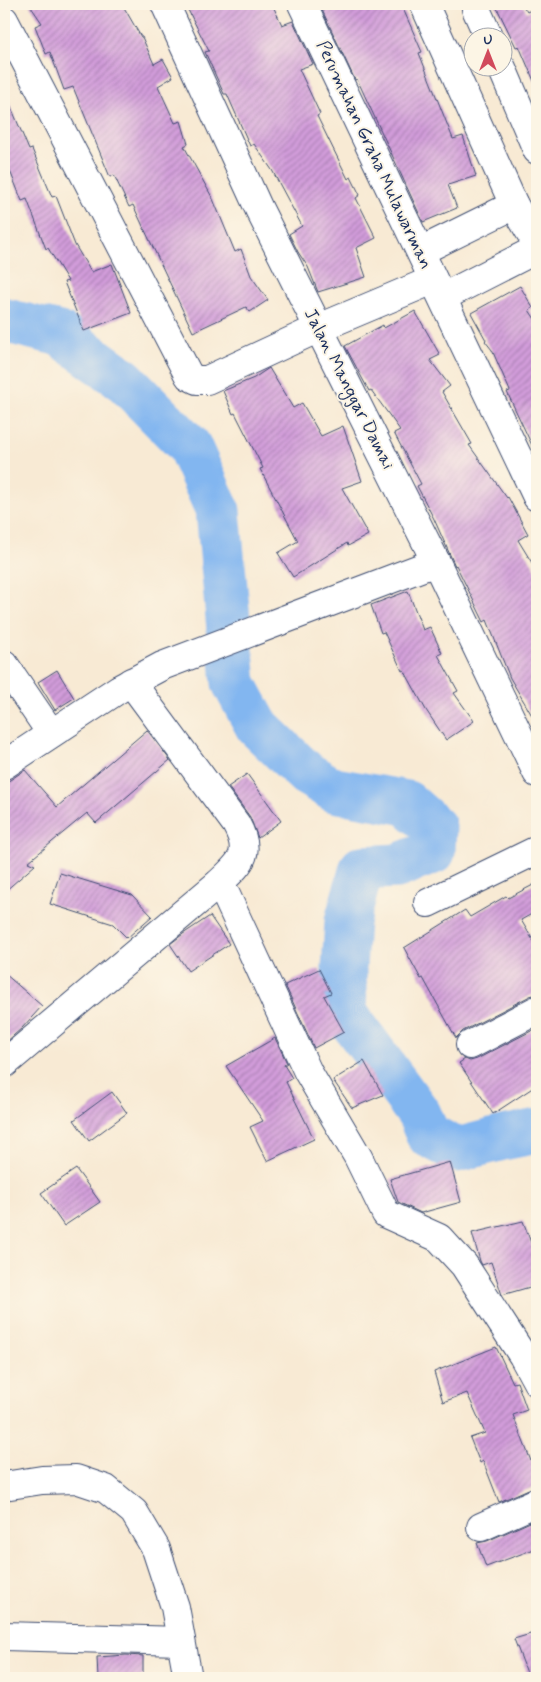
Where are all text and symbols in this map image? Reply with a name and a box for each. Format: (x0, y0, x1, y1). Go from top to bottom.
north arrow (464, 28, 514, 78)
text: U (483, 31, 493, 49)
street label: Perumahan Graha Mulawarman (310, 37, 438, 273)
street label: Jalan Manggar Damai (297, 304, 400, 474)

